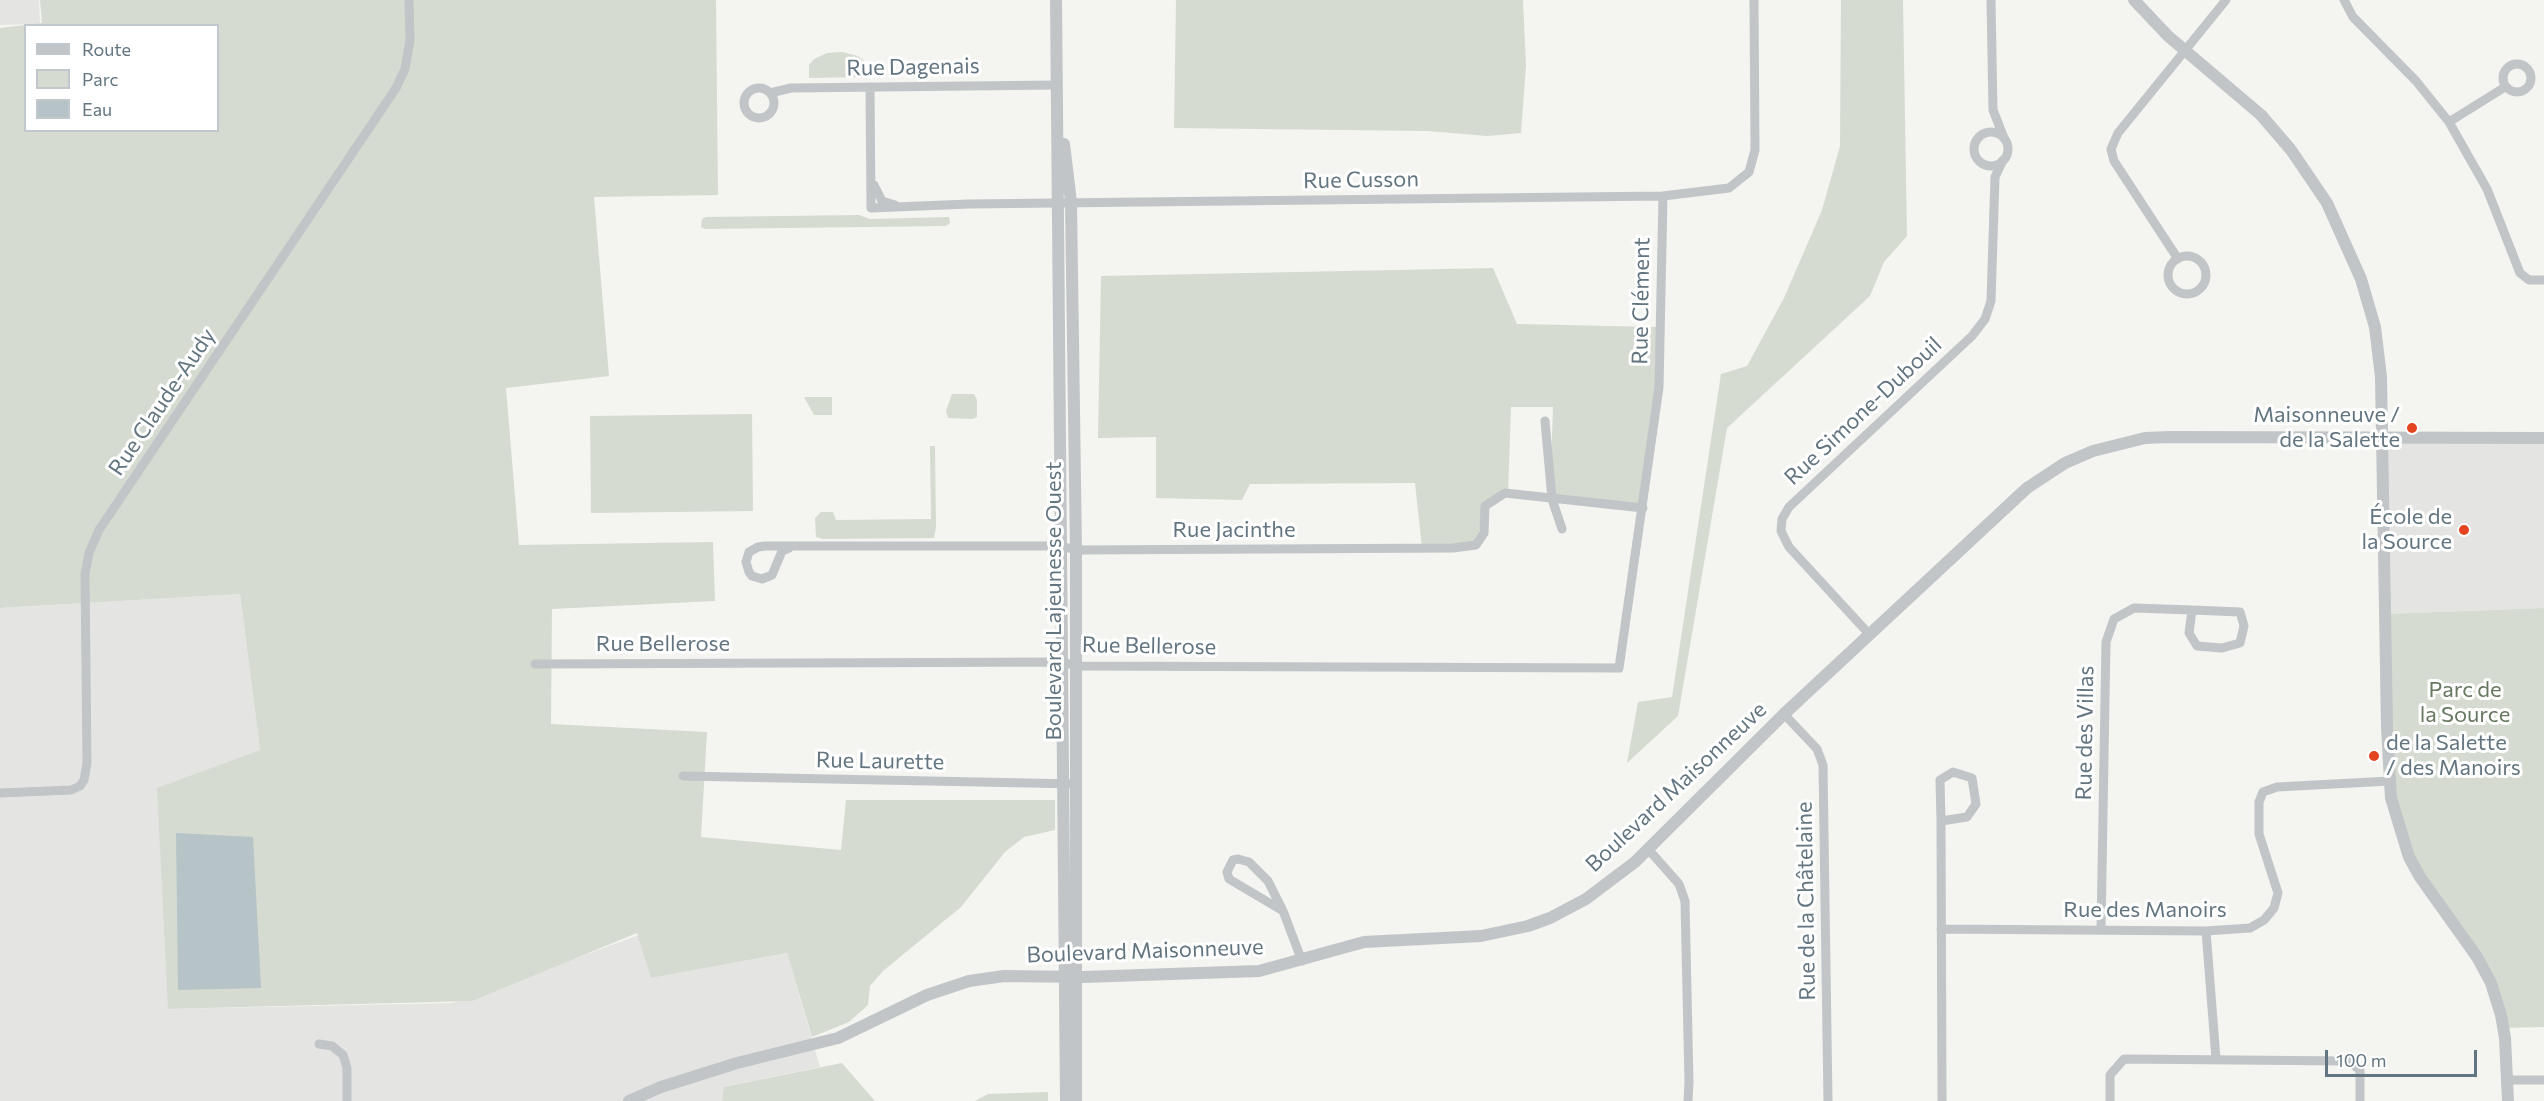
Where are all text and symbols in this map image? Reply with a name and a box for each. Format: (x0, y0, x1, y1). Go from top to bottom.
legend (24, 24, 219, 132)
text: Route (82, 38, 131, 60)
street label: Rue Dagenais (846, 53, 980, 81)
text: Parc (82, 68, 119, 90)
text: Eau (82, 98, 112, 120)
street label: Rue Cusson (1303, 166, 1419, 194)
street label: Rue Clément (1627, 237, 1655, 365)
street label: Rue Claude-Audy (103, 323, 221, 481)
street label: Rue Simone-Dubouil (1779, 331, 1947, 491)
place label: Maisonneuve / de la Salette (2253, 402, 2400, 454)
marker: Maisonneuve / de la Salette (2405, 421, 2419, 435)
street label: Boulevard Lajeunesse Ouest (1041, 462, 1067, 740)
place label: École de la Source (2361, 504, 2452, 556)
street label: Rue Jacinthe (1172, 517, 1296, 543)
marker: École de la Source (2457, 523, 2471, 537)
street label: Rue Bellerose (596, 631, 730, 657)
street label: Rue Bellerose (1082, 632, 1216, 660)
street label: Rue des Villas (2071, 665, 2099, 801)
park label: Parc de la Source (2420, 677, 2510, 728)
street label: Boulevard Maisonneuve (1580, 696, 1772, 878)
place label: de la Salette / des Manoirs (2386, 730, 2521, 782)
street label: Rue Laurette (816, 747, 944, 775)
marker: de la Salette / des Manoirs (2367, 749, 2381, 763)
street label: Rue de la Châtelaine (1791, 801, 1821, 1001)
street label: Rue des Manoirs (2063, 897, 2227, 923)
street label: Boulevard Maisonneuve (1026, 934, 1264, 968)
scale bar (2328, 1038, 2480, 1076)
text: 100 m (2336, 1049, 2386, 1071)

